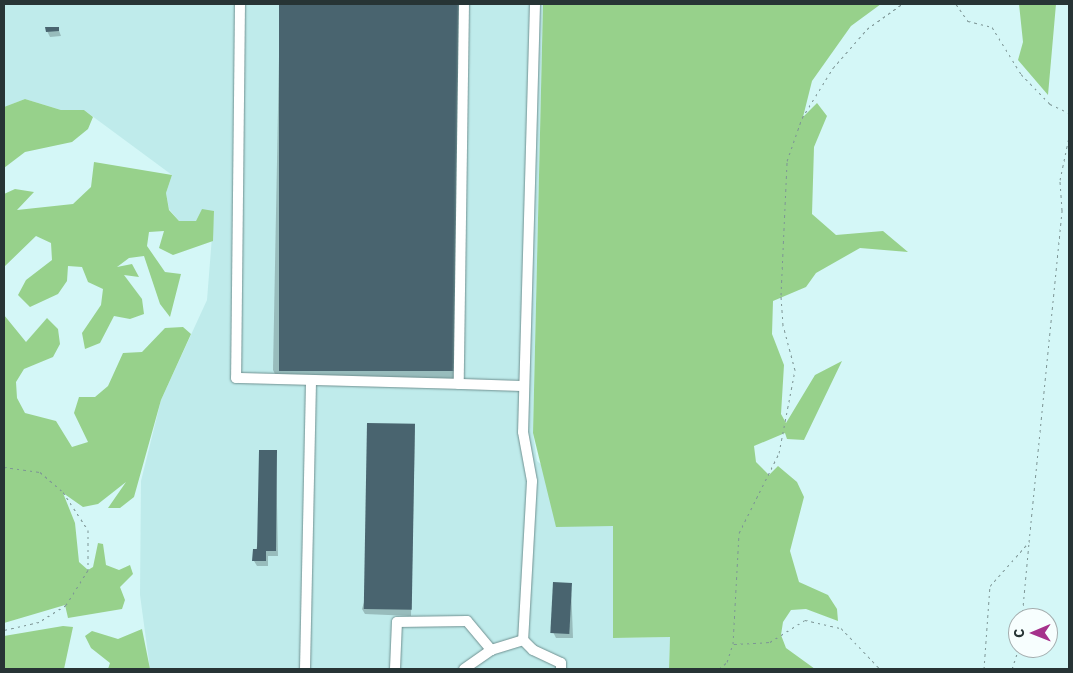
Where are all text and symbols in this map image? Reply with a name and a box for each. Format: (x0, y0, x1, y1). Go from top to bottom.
north arrow (1008, 608, 1058, 658)
text: С (1010, 629, 1028, 638)

